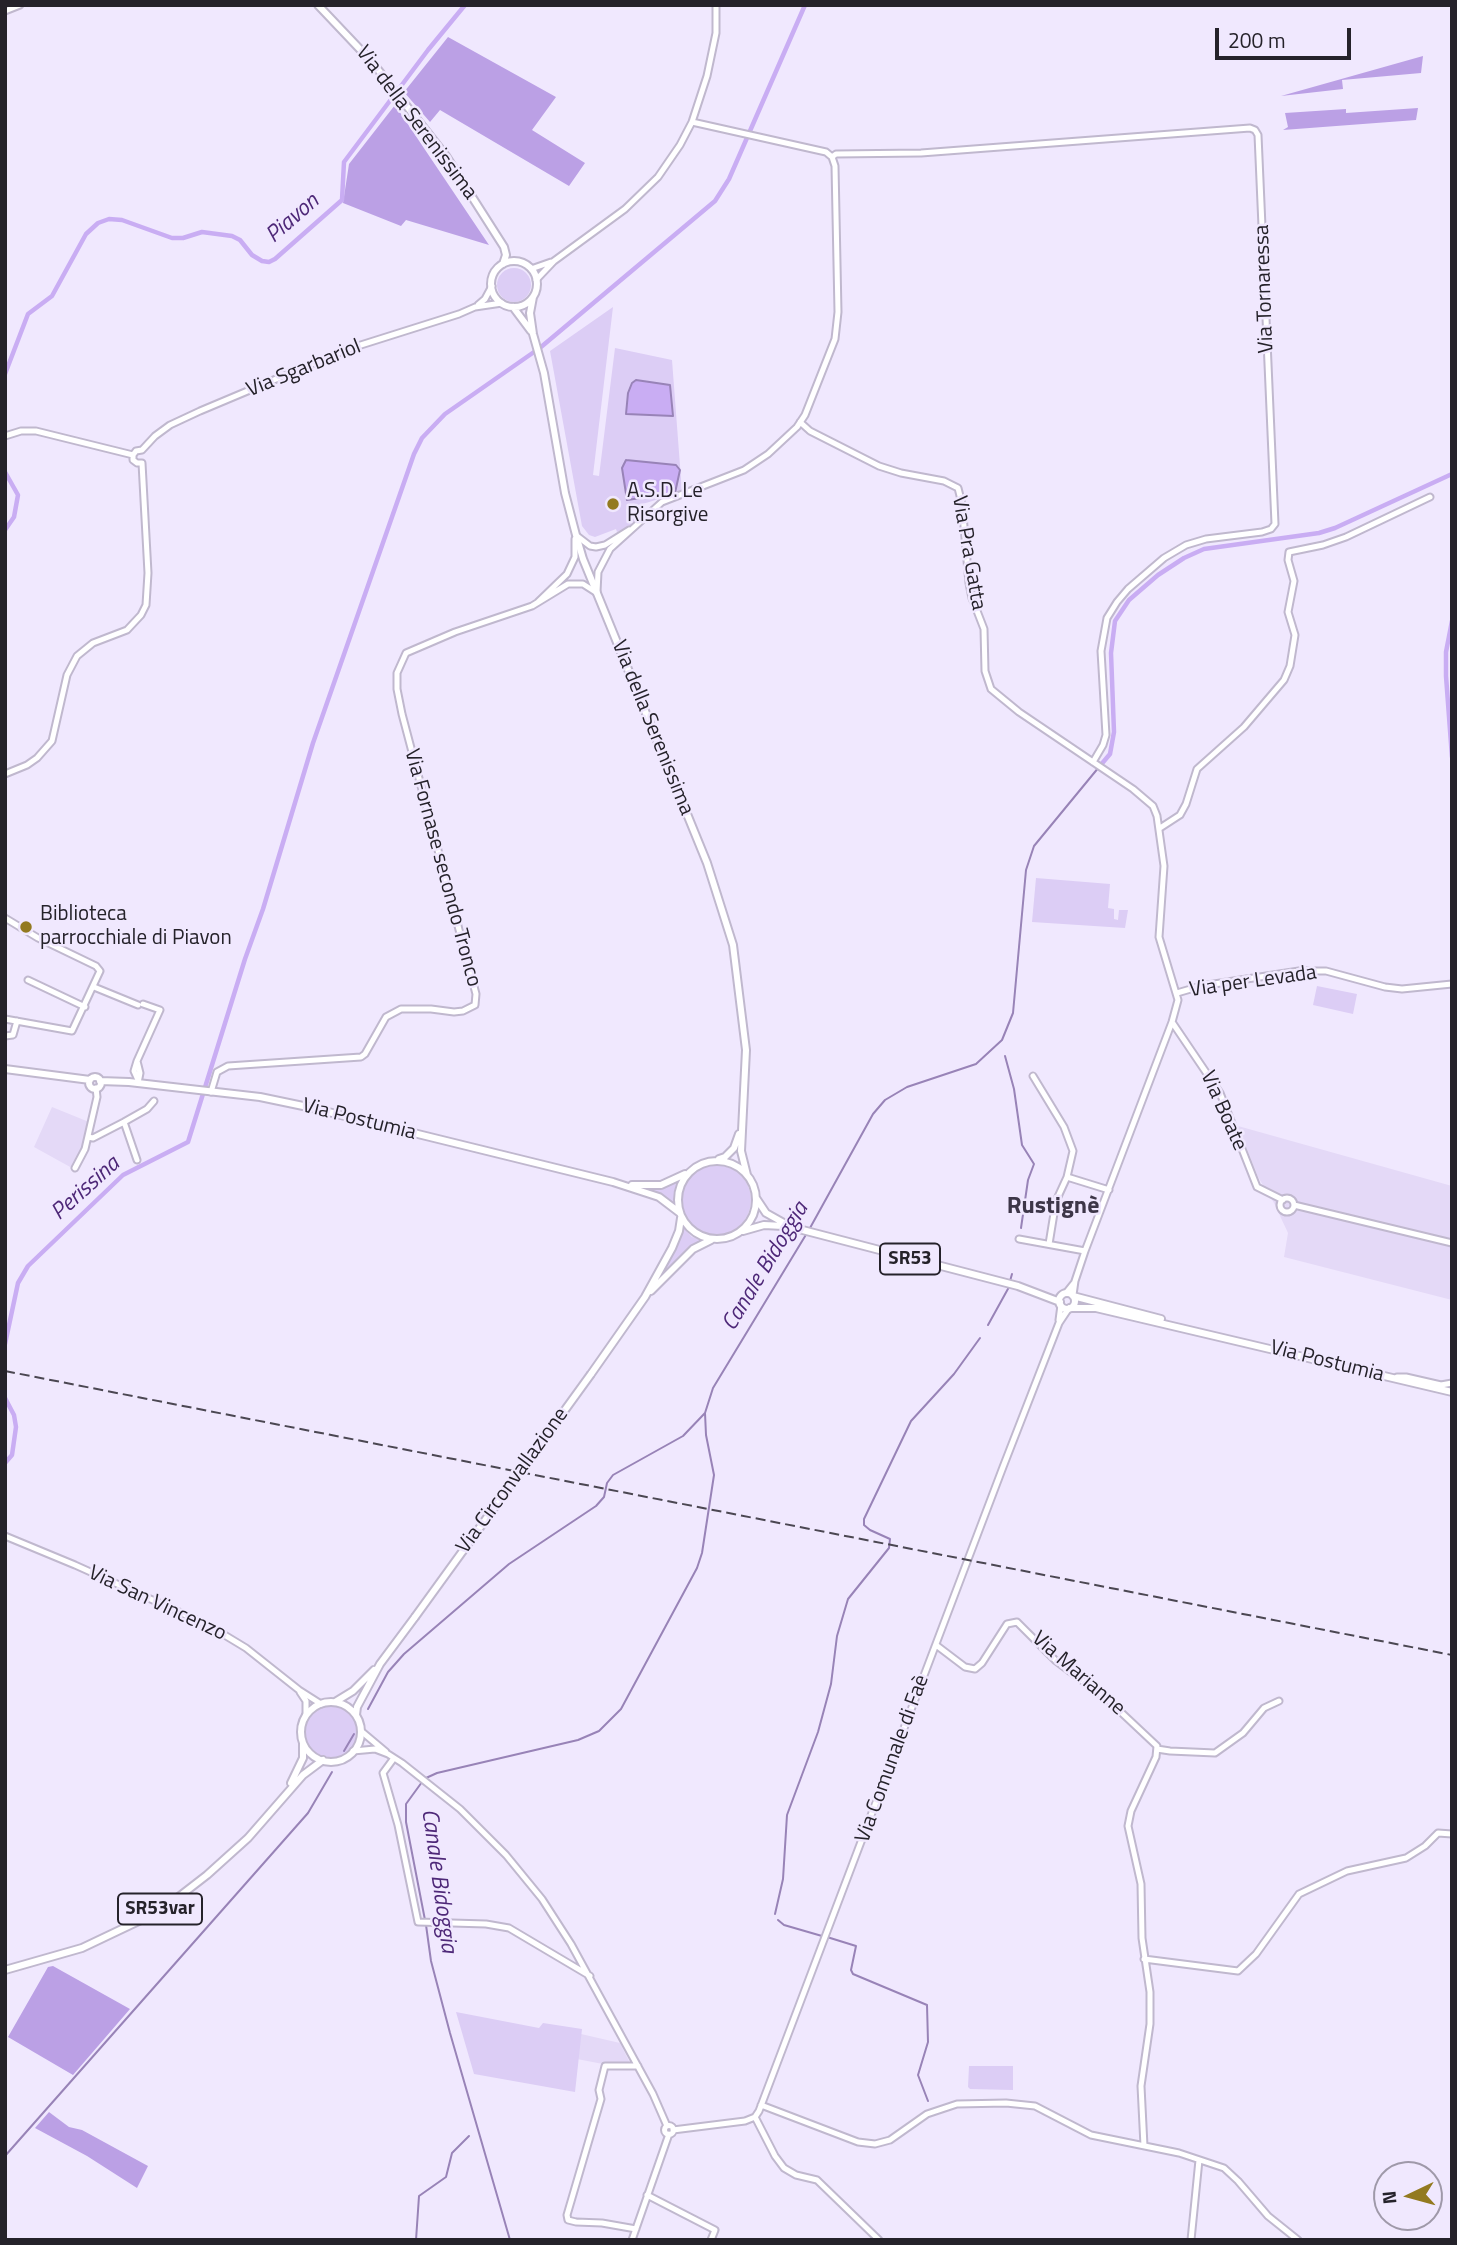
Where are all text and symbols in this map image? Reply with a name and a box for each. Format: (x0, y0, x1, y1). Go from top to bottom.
scale bar (1219, 14, 1356, 58)
text: 200 m (1228, 24, 1285, 56)
street label: Via della Serenissima (350, 41, 482, 205)
water label: Piavon (261, 188, 325, 250)
street label: Via Tornaressa (1250, 224, 1280, 354)
street label: Via Sgarbariol (243, 335, 365, 403)
place label: A.S.D. Le Risorgive (627, 479, 708, 529)
street label: Via Pra Gatta (946, 494, 990, 612)
marker: A.S.D. Le Risorgive (605, 496, 621, 512)
street label: Via della Serenissima (605, 637, 699, 819)
street label: Via Fornase secondo Tronco (398, 746, 486, 990)
place label: Biblioteca parrocchiale di Piavon (40, 902, 232, 952)
marker: Biblioteca parrocchiale di Piavon (18, 919, 34, 935)
street label: Via per Levada (1188, 961, 1318, 1003)
street label: Via Boate (1194, 1067, 1252, 1155)
street label: Via Postumia (299, 1094, 419, 1146)
water label: Perissina (46, 1151, 126, 1227)
district label: Rustignè (1007, 1193, 1099, 1221)
water label: Canale Bidoggia (717, 1198, 815, 1336)
road number: SR53 (880, 1244, 940, 1274)
street label: Via Postumia (1267, 1336, 1387, 1388)
street label: Via Circonvallazione (452, 1403, 574, 1559)
street label: Via San Vincenzo (84, 1561, 230, 1647)
street label: Via Marianne (1026, 1627, 1130, 1721)
street label: Via Comunale di Faè (851, 1672, 935, 1846)
water label: Canale Bidoggia (414, 1807, 462, 1955)
road number: SR53var (118, 1894, 202, 1924)
north arrow (1373, 2161, 1443, 2231)
text: N (1374, 2190, 1404, 2206)

